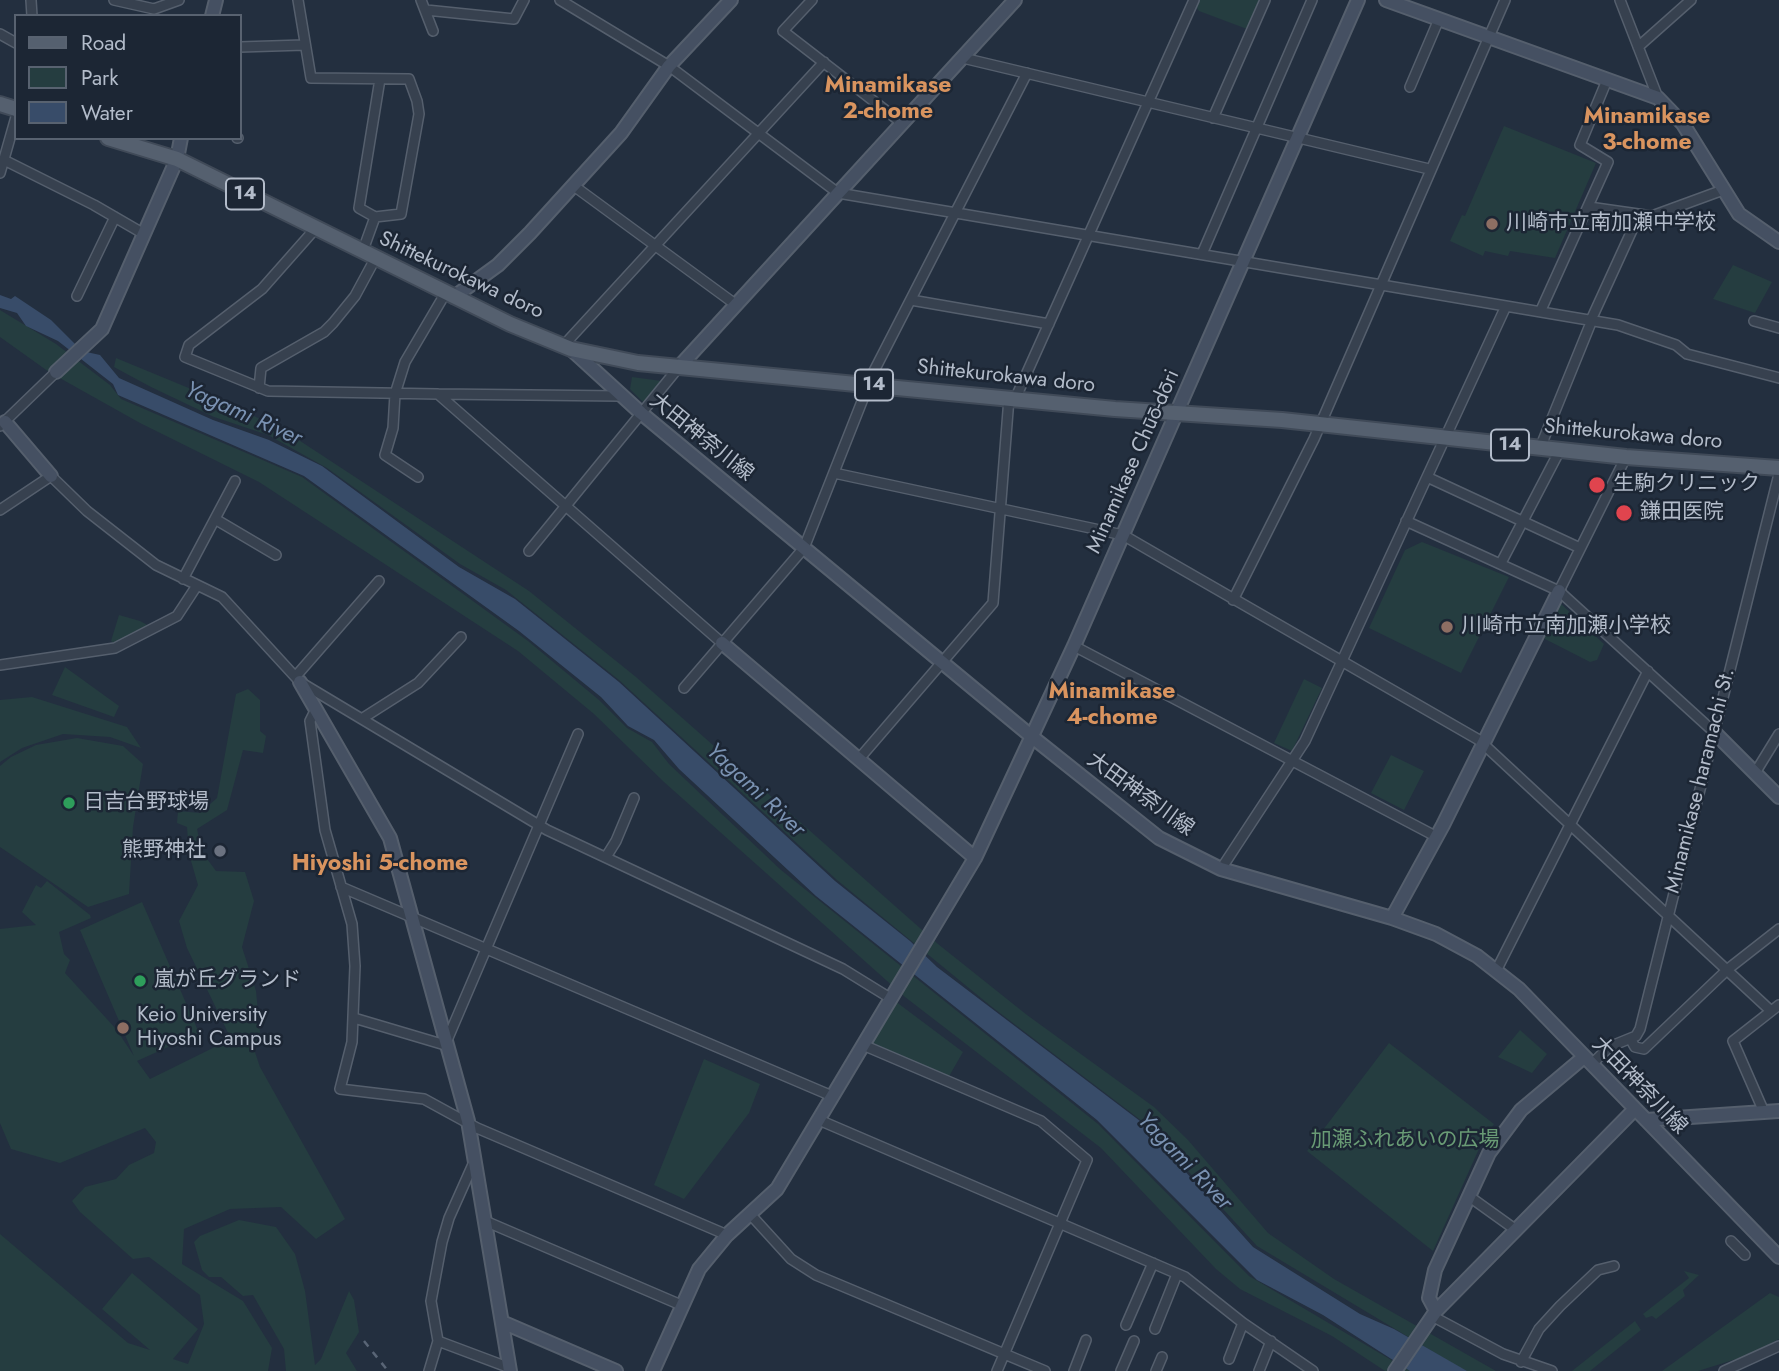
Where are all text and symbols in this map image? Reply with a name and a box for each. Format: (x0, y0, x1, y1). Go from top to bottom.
legend (14, 14, 242, 140)
text: Road (81, 28, 126, 58)
text: Park (81, 63, 118, 93)
district label: Minamikase 2-chome (824, 72, 952, 126)
text: Water (81, 98, 133, 128)
district label: Minamikase 3-chome (1583, 103, 1711, 157)
road number: 14 (226, 178, 264, 210)
place label: 川崎市立南加瀬中学校 (1506, 211, 1716, 237)
marker: 川崎市立南加瀬中学校 (1484, 216, 1500, 232)
street label: Shittekurokawa doro (375, 227, 547, 325)
street label: Shittekurokawa doro (916, 355, 1096, 399)
street label: Minamikase Chūō-dōri (1082, 366, 1186, 558)
road number: 14 (855, 370, 893, 400)
water label: Yagami River (180, 377, 306, 453)
street label: 大田神奈川線 (644, 389, 758, 487)
street label: Shittekurokawa doro (1543, 415, 1723, 455)
road number: 14 (1491, 430, 1529, 460)
place label: 生駒クリニック (1613, 472, 1760, 498)
marker: 生駒クリニック (1587, 475, 1607, 495)
place label: 鎌田医院 (1640, 500, 1724, 526)
marker: 鎌田医院 (1614, 503, 1634, 523)
place label: 川崎市立南加瀬小学校 (1461, 614, 1671, 640)
marker: 川崎市立南加瀬小学校 (1439, 619, 1455, 635)
street label: Minamikase haramachi St. (1661, 666, 1741, 896)
district label: Minamikase 4-chome (1048, 678, 1176, 732)
water label: Yagami River (700, 738, 810, 844)
street label: 大田神奈川線 (1082, 748, 1198, 842)
place label: 日吉台野球場 (83, 790, 209, 816)
marker: 日吉台野球場 (61, 795, 77, 811)
place label: 熊野神社 (122, 838, 206, 864)
marker: 熊野神社 (212, 843, 228, 859)
district label: Hiyoshi 5-chome (292, 850, 468, 878)
place label: 嵐が丘グランド (154, 968, 301, 994)
marker: 嵐が丘グランド (132, 973, 148, 989)
place label: Keio University Hiyoshi Campus (137, 1003, 281, 1053)
marker: Keio University Hiyoshi Campus (115, 1020, 131, 1036)
street label: 大田神奈川線 (1586, 1032, 1692, 1140)
water label: Yagami River (1131, 1107, 1237, 1217)
park label: 加瀬ふれあいの広場 (1311, 1128, 1499, 1154)

